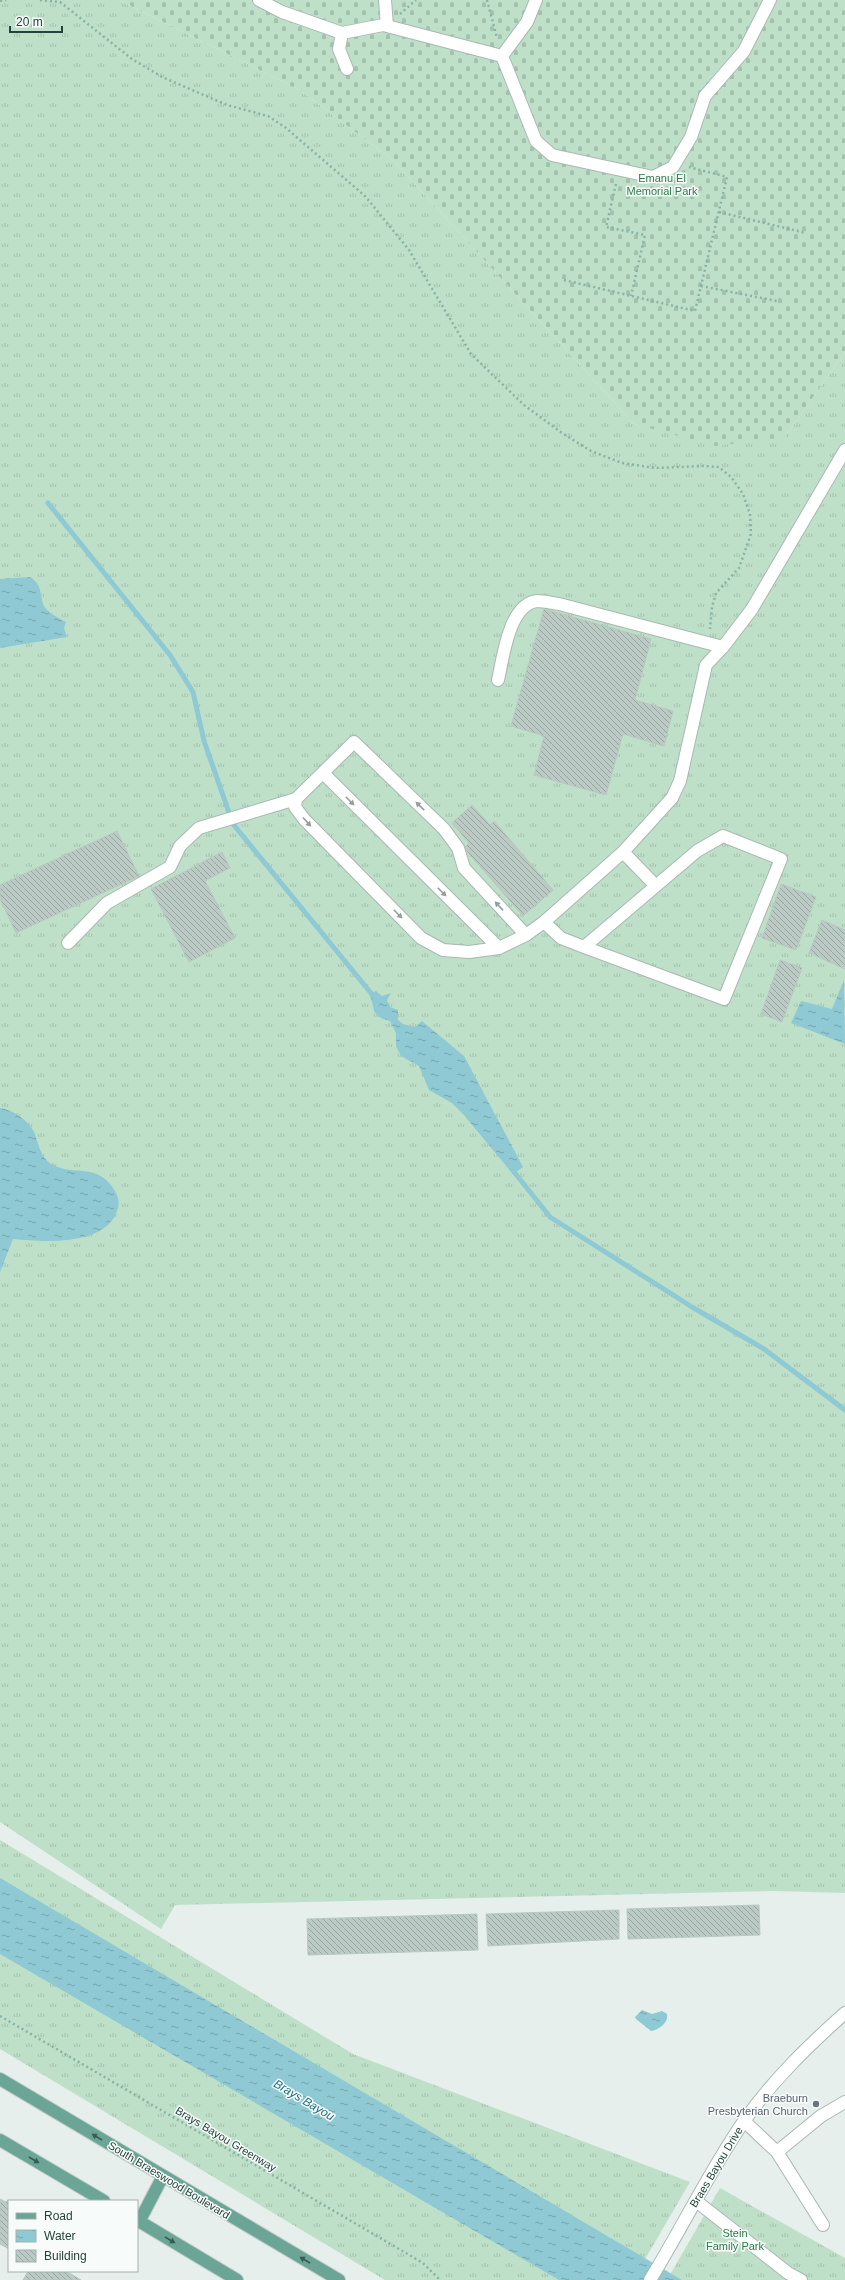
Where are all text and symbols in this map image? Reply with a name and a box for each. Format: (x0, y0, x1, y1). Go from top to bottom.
scale bar (10, 8, 62, 34)
text: 20 m (16, 15, 43, 29)
park label: Emanu El Memorial Park (627, 172, 698, 197)
one-way arrow (345, 796, 355, 805)
one-way arrow (415, 801, 425, 811)
one-way arrow (302, 817, 311, 827)
one-way arrow (437, 887, 447, 897)
one-way arrow (495, 901, 504, 911)
one-way arrow (393, 910, 403, 919)
water label: Brays Bayou (271, 2076, 337, 2124)
place label: Braeburn Presbyterian Church (708, 2092, 808, 2117)
marker: Braeburn Presbyterian Church (811, 2099, 821, 2109)
street label: Brays Bayou Greenway (173, 2104, 279, 2174)
street label: Braes Bayou Drive (687, 2125, 745, 2209)
one-way arrow (91, 2133, 103, 2140)
street label: South Braeswood Boulevard (106, 2139, 232, 2221)
one-way arrow (29, 2156, 39, 2164)
legend (8, 2200, 138, 2272)
text: Road (44, 2209, 73, 2223)
park label: Stein Family Park (706, 2227, 765, 2252)
text: Water (44, 2229, 76, 2243)
one-way arrow (165, 2237, 176, 2244)
text: Building (44, 2249, 87, 2263)
one-way arrow (299, 2257, 311, 2264)

